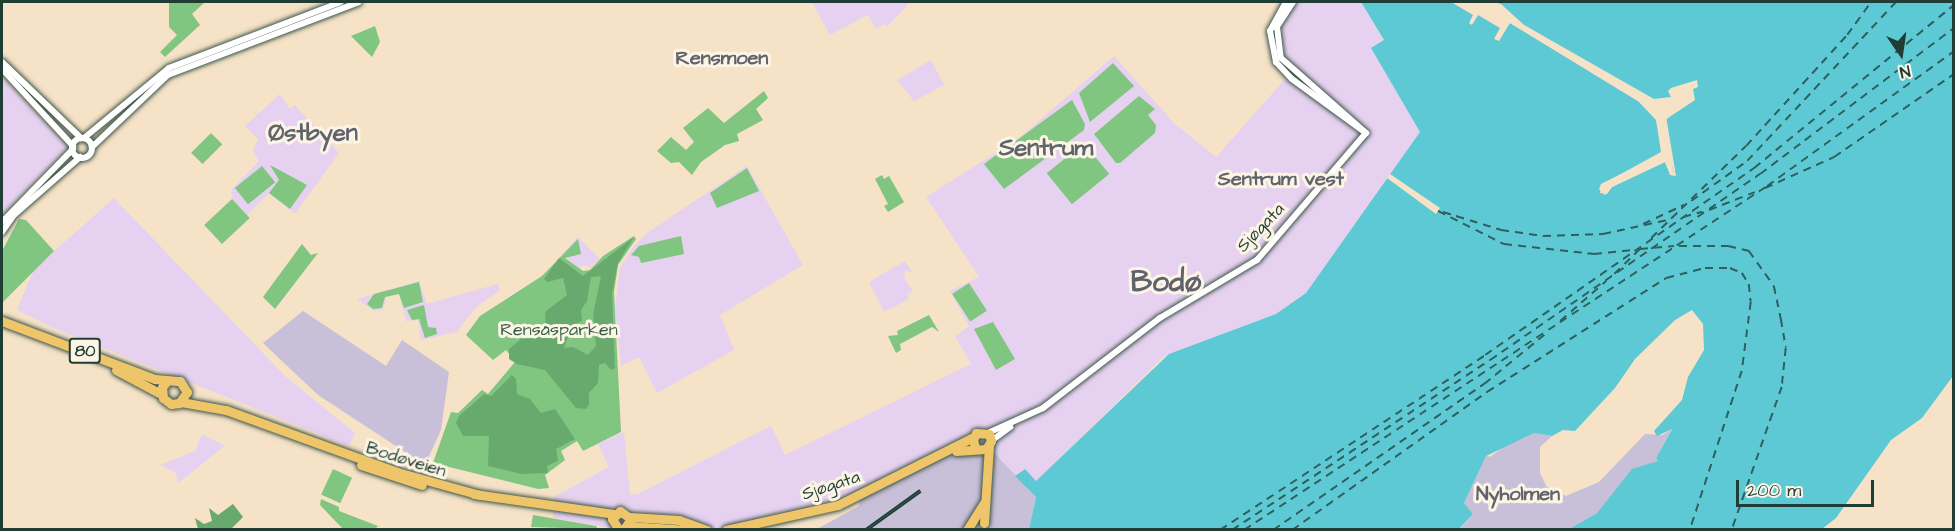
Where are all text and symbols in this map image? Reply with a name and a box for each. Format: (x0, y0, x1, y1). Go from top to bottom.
north arrow (1871, 24, 1931, 84)
district label: Rensmoen (676, 46, 768, 70)
text: N (1898, 60, 1912, 83)
district label: Østbyen (268, 120, 358, 148)
district label: Sentrum (999, 135, 1093, 163)
district label: Sentrum vest (1218, 167, 1344, 191)
street label: Sjøgata (1232, 199, 1290, 257)
district label: Bodø (1131, 264, 1201, 300)
park label: Rensåsparken (500, 319, 618, 341)
road number: 80 (68, 338, 101, 364)
street label: Bodøveien (363, 438, 449, 482)
street label: Sjøgata (799, 466, 863, 506)
scale bar (1739, 468, 1877, 506)
text: 200 m (1747, 478, 1801, 503)
district label: Nyholmen (1476, 482, 1560, 506)

